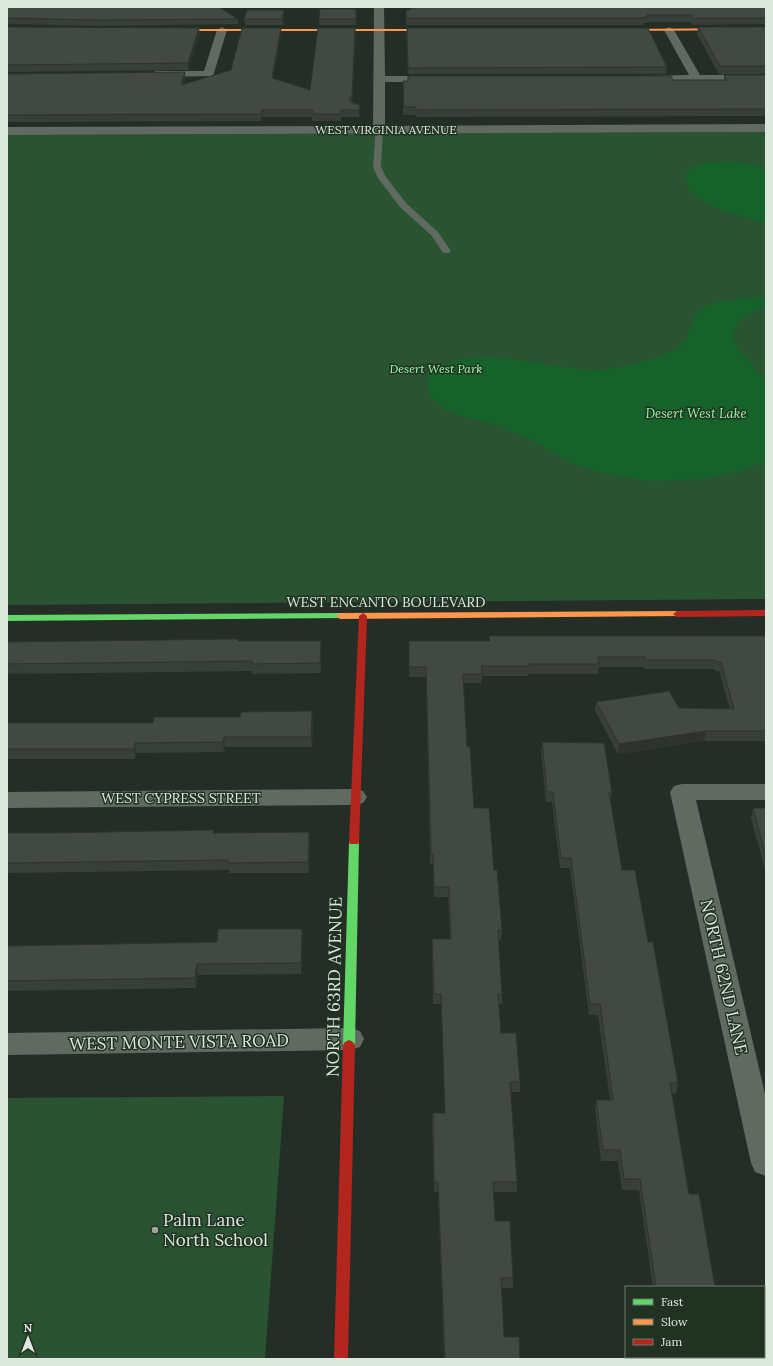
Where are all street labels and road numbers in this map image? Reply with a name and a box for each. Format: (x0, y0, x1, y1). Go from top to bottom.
street label: WEST VIRGINIA AVENUE (315, 122, 457, 137)
street label: WEST ENCANTO BOULEVARD (287, 593, 485, 611)
street label: WEST CYPRESS STREET (101, 789, 261, 807)
street label: NORTH 63RD AVENUE (321, 897, 347, 1077)
street label: NORTH 62ND LANE (695, 897, 753, 1057)
street label: WEST MONTE VISTA ROAD (69, 1029, 289, 1055)

